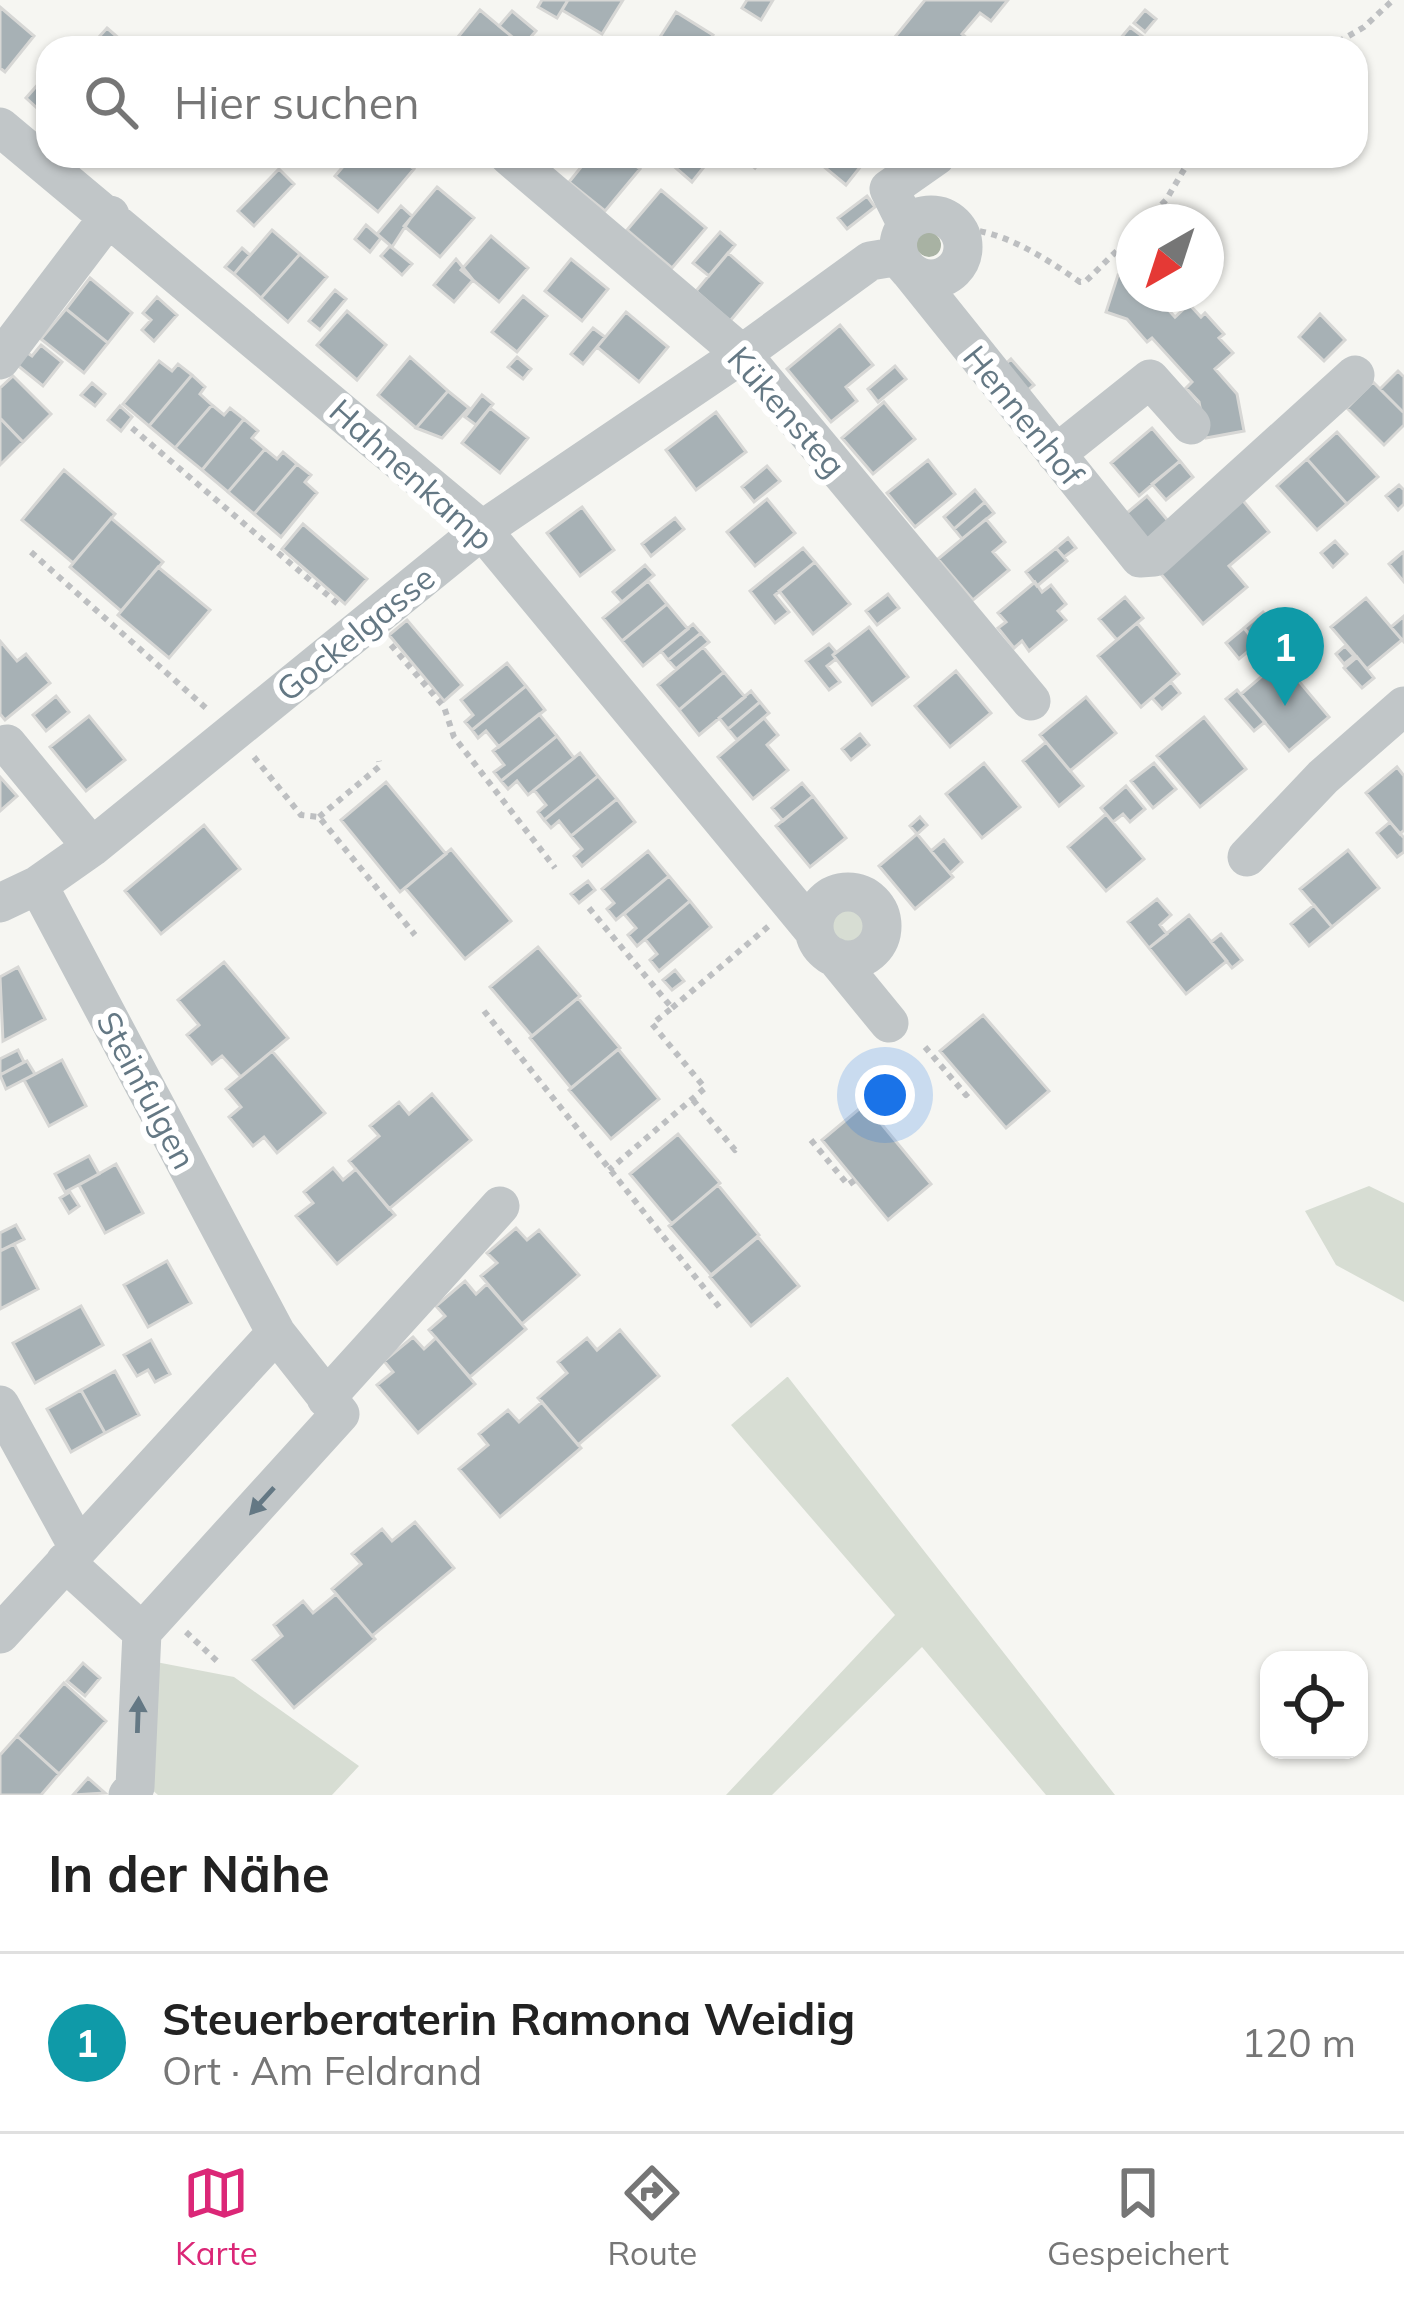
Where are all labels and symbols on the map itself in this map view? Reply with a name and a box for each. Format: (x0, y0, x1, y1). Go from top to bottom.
north arrow (1116, 204, 1224, 312)
street label: Hennenhof (955, 337, 1093, 494)
street label: Kükensteg (719, 338, 855, 484)
street label: Hahnenkamp (322, 390, 502, 558)
street label: Gockelgasse (267, 557, 443, 709)
pin: 1 (1246, 607, 1324, 706)
street label: Steinfulgen (88, 1004, 206, 1176)
your location (855, 1065, 915, 1125)
one-way arrow (249, 1486, 276, 1516)
one-way arrow (129, 1695, 148, 1733)

